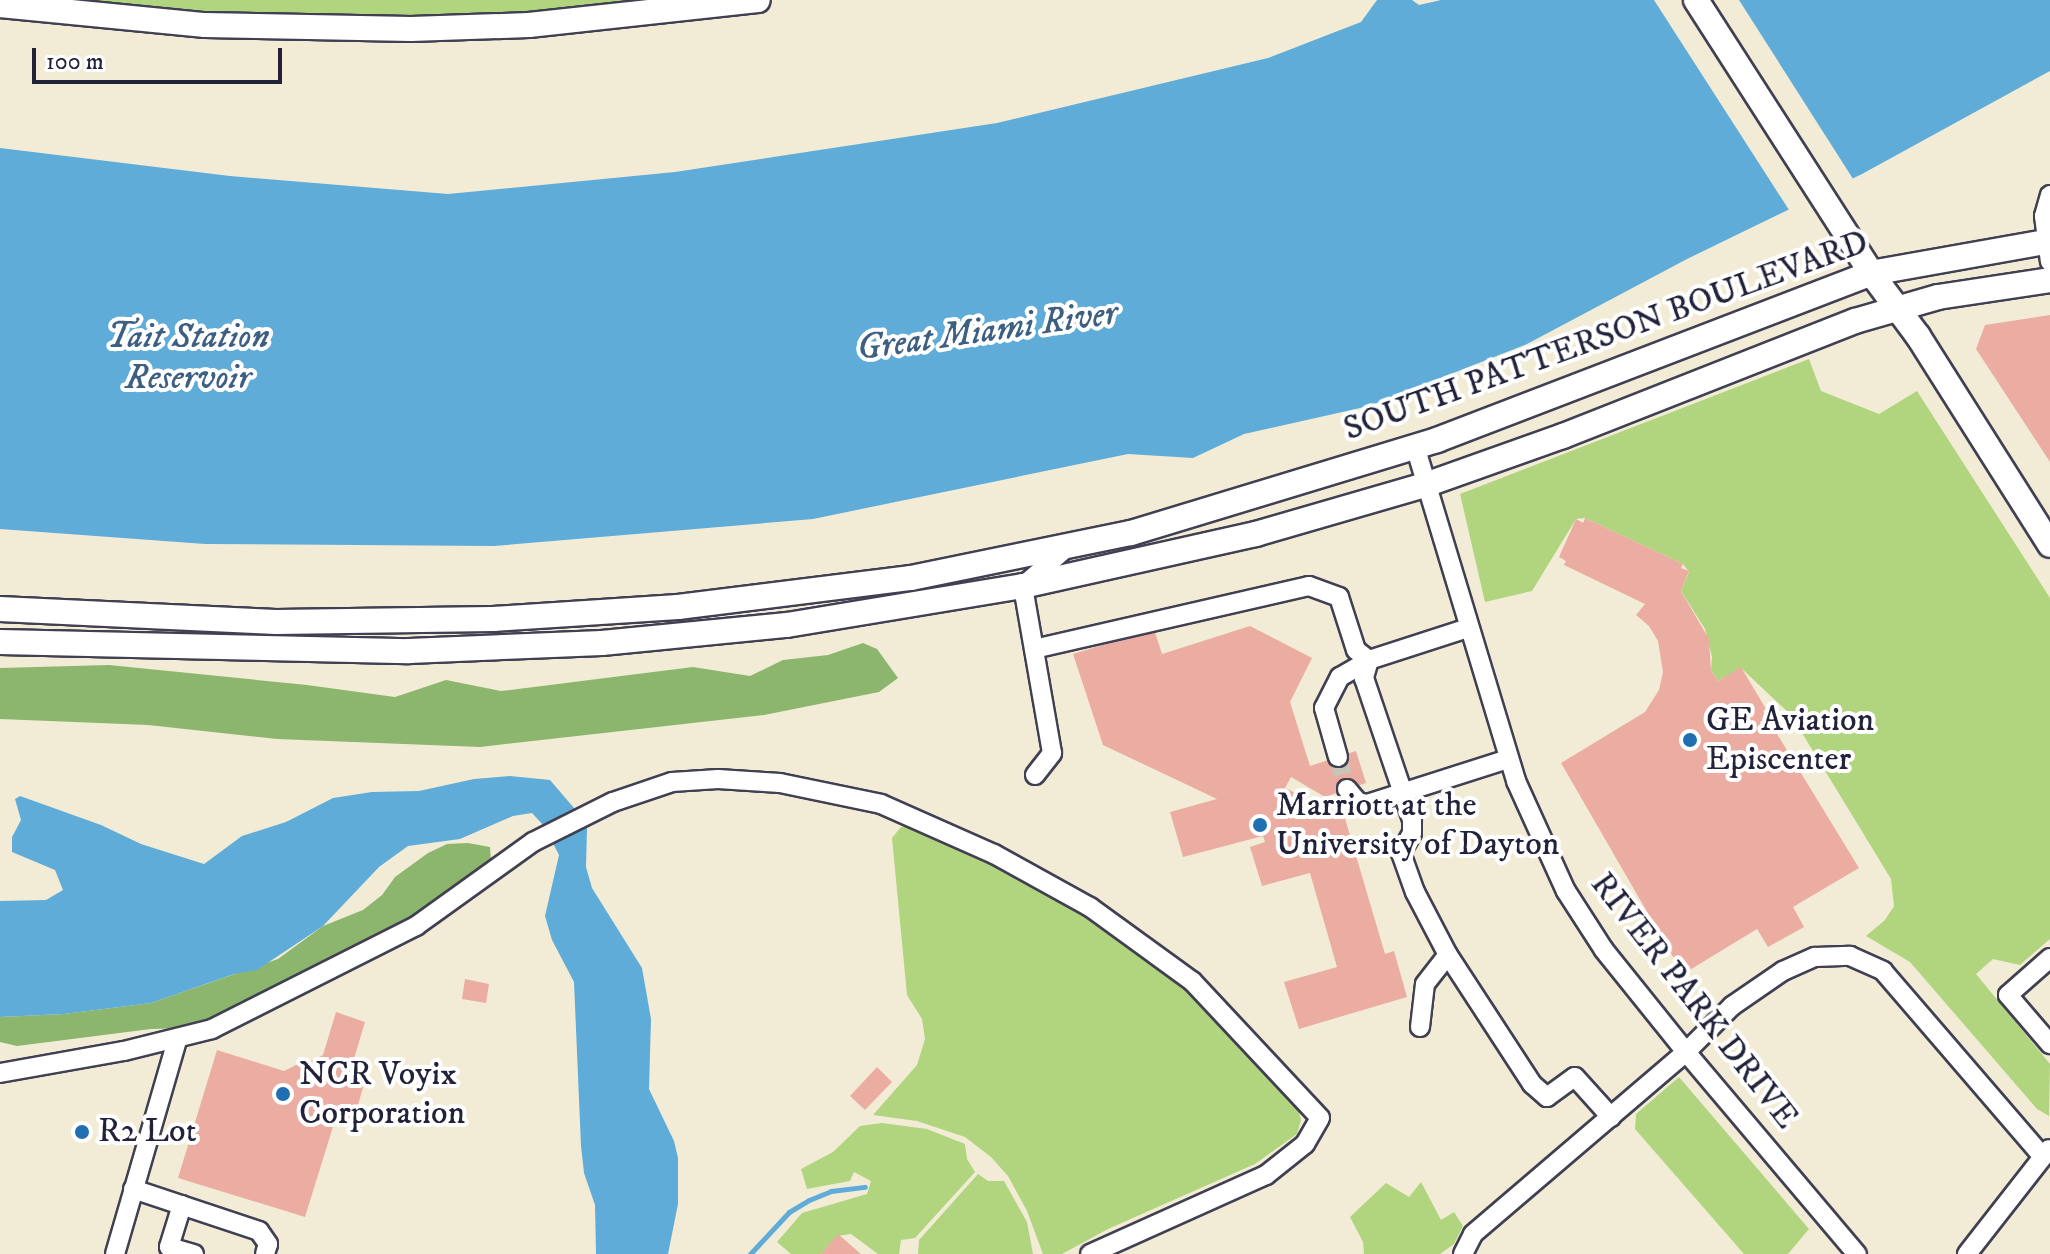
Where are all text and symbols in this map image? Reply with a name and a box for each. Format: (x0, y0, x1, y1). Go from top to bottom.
scale bar (36, 32, 286, 82)
text: 100 m (46, 47, 104, 77)
street label: SOUTH PATTERSON BOULEVARD (1338, 222, 1874, 450)
water label: Great Miami River (854, 291, 1120, 371)
water label: Tait Station Reservoir (106, 314, 270, 399)
place label: GE Aviation Episcenter (1706, 700, 1874, 780)
marker: GE Aviation Episcenter (1681, 731, 1699, 749)
place label: Marriott at the University of Dayton (1276, 785, 1559, 864)
marker: Marriott at the University of Dayton (1251, 816, 1269, 834)
street label: RIVER PARK DRIVE (1581, 865, 1807, 1137)
place label: NCR Voyix Corporation (299, 1054, 465, 1134)
marker: NCR Voyix Corporation (274, 1085, 292, 1103)
place label: R2 Lot (98, 1112, 197, 1152)
marker: R2 Lot (73, 1123, 91, 1141)

